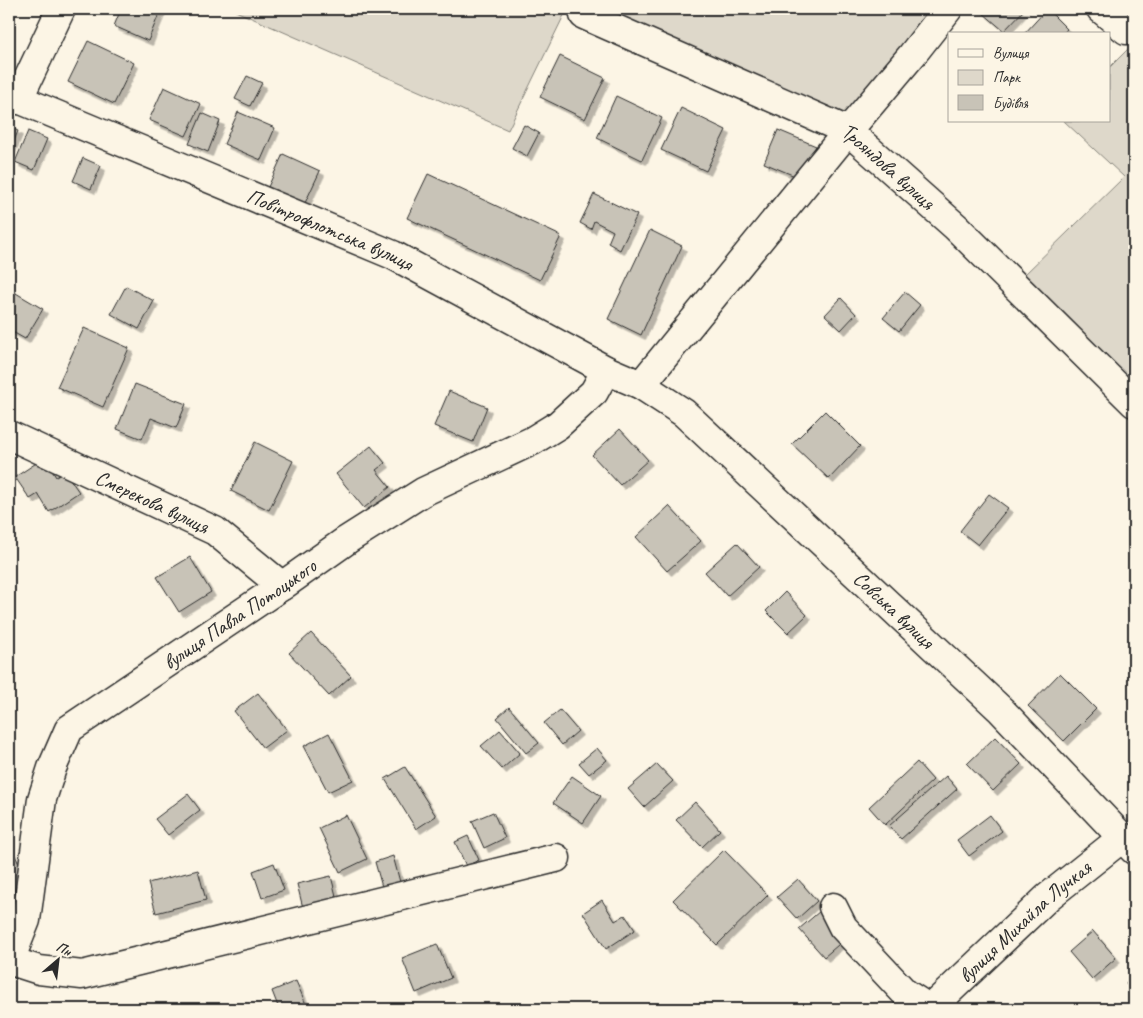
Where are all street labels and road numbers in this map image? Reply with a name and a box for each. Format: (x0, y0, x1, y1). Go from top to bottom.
street label: Трояндова вулиця (838, 117, 941, 216)
street label: Повітрофлотська вулиця (243, 183, 419, 277)
street label: Смерекова вулиця (91, 464, 214, 540)
street label: вулиця Павла Потоцького (158, 552, 323, 675)
street label: Совська вулиця (848, 565, 941, 655)
street label: вулиця Михайла Лучкая (953, 854, 1098, 988)

